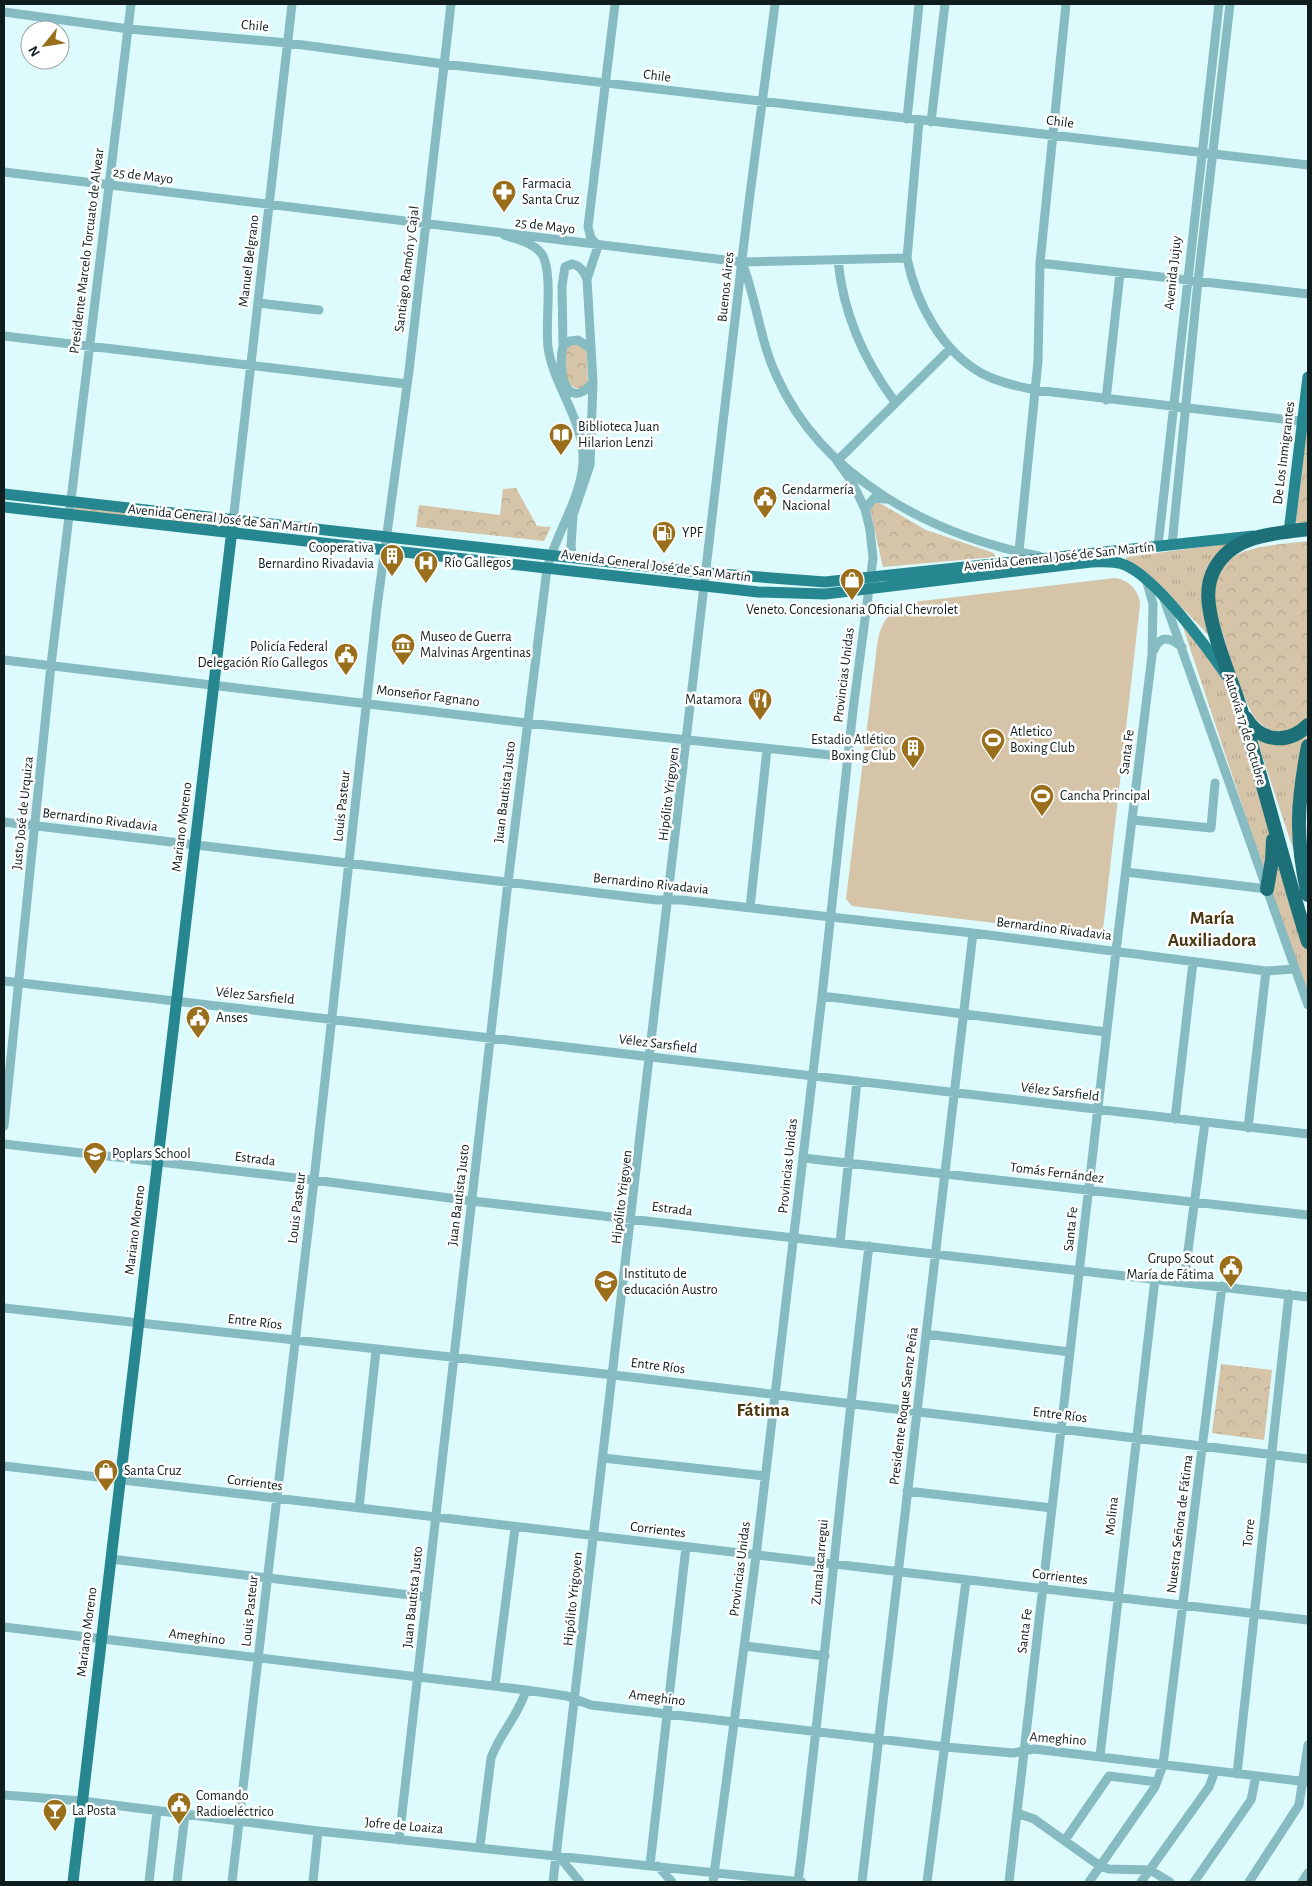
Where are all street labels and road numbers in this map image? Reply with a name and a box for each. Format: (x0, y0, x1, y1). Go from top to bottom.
street label: Chile (241, 18, 269, 34)
street label: Chile (642, 67, 672, 85)
street label: Chile (1045, 113, 1075, 131)
street label: Presidente Marcelo Torcuato de Alvear (67, 147, 107, 355)
street label: 25 de Mayo (112, 165, 174, 187)
street label: Santiago Ramón y Cajal (392, 205, 422, 333)
street label: Manuel Belgrano (236, 214, 262, 308)
street label: 25 de Mayo (514, 215, 576, 237)
street label: Avenida Jujuy (1162, 235, 1184, 311)
street label: Buenos Aires (715, 251, 737, 323)
street label: De Los Inmigrantes (1271, 401, 1297, 505)
street label: Avenida General José de San Martín (127, 502, 319, 536)
street label: Avenida General José de San Martín (963, 540, 1155, 574)
street label: Avenida General José de San Martín (560, 547, 752, 585)
street label: Provincias Unidas (831, 627, 857, 723)
street label: Autovía 17 de Octubre (1221, 671, 1269, 787)
street label: Monseñor Fagnano (376, 683, 480, 709)
street label: Santa Fe (1117, 729, 1137, 775)
street label: Juan Bautista Justo (492, 740, 518, 844)
street label: Hipólito Yrigoyen (656, 746, 682, 842)
street label: Justo José de Urquiza (10, 755, 36, 870)
street label: Louis Pasteur (331, 769, 353, 842)
street label: Mariano Moreno (170, 781, 194, 873)
street label: Bernardino Rivadavia (42, 806, 159, 834)
street label: Bernardino Rivadavia (593, 871, 710, 897)
street label: Bernardino Rivadavia (996, 915, 1113, 943)
street label: Vélez Sarsfield (215, 985, 295, 1007)
street label: Vélez Sarsfield (618, 1032, 698, 1056)
street label: Vélez Sarsfield (1020, 1080, 1100, 1104)
street label: Provincias Unidas (776, 1118, 800, 1214)
street label: Juan Bautista Justo (446, 1143, 472, 1247)
street label: Hipólito Yrigoyen (609, 1149, 635, 1245)
street label: Estrada (234, 1150, 277, 1169)
street label: Tomás Fernández (1009, 1160, 1105, 1186)
street label: Louis Pasteur (286, 1171, 308, 1244)
street label: Mariano Moreno (123, 1184, 147, 1276)
street label: Estrada (651, 1200, 694, 1219)
street label: Santa Fe (1062, 1206, 1080, 1252)
street label: Entre Ríos (227, 1312, 283, 1332)
street label: Presidente Roque Saenz Peña (887, 1326, 921, 1486)
street label: Entre Ríos (630, 1356, 686, 1376)
street label: Entre Ríos (1032, 1405, 1088, 1425)
street label: Nuestra Señora de Fátima (1165, 1453, 1196, 1594)
street label: Corrientes (226, 1473, 284, 1493)
street label: Molina (1103, 1496, 1121, 1536)
street label: Torre (1241, 1518, 1257, 1548)
street label: Zumalacarregui (809, 1519, 831, 1605)
street label: Corrientes (629, 1520, 687, 1540)
street label: Provincias Unidas (727, 1521, 753, 1617)
street label: Juan Bautista Justo (401, 1545, 425, 1649)
street label: Hipólito Yrigoyen (561, 1551, 585, 1647)
street label: Corrientes (1031, 1567, 1089, 1587)
street label: Louis Pasteur (239, 1574, 261, 1647)
street label: Mariano Moreno (75, 1586, 99, 1678)
street label: Santa Fe (1015, 1608, 1035, 1654)
street label: Ameghino (168, 1627, 226, 1647)
street label: Ameghino (628, 1688, 686, 1708)
street label: Ameghino (1029, 1730, 1087, 1748)
street label: Jofre de Loaiza (364, 1816, 444, 1836)

